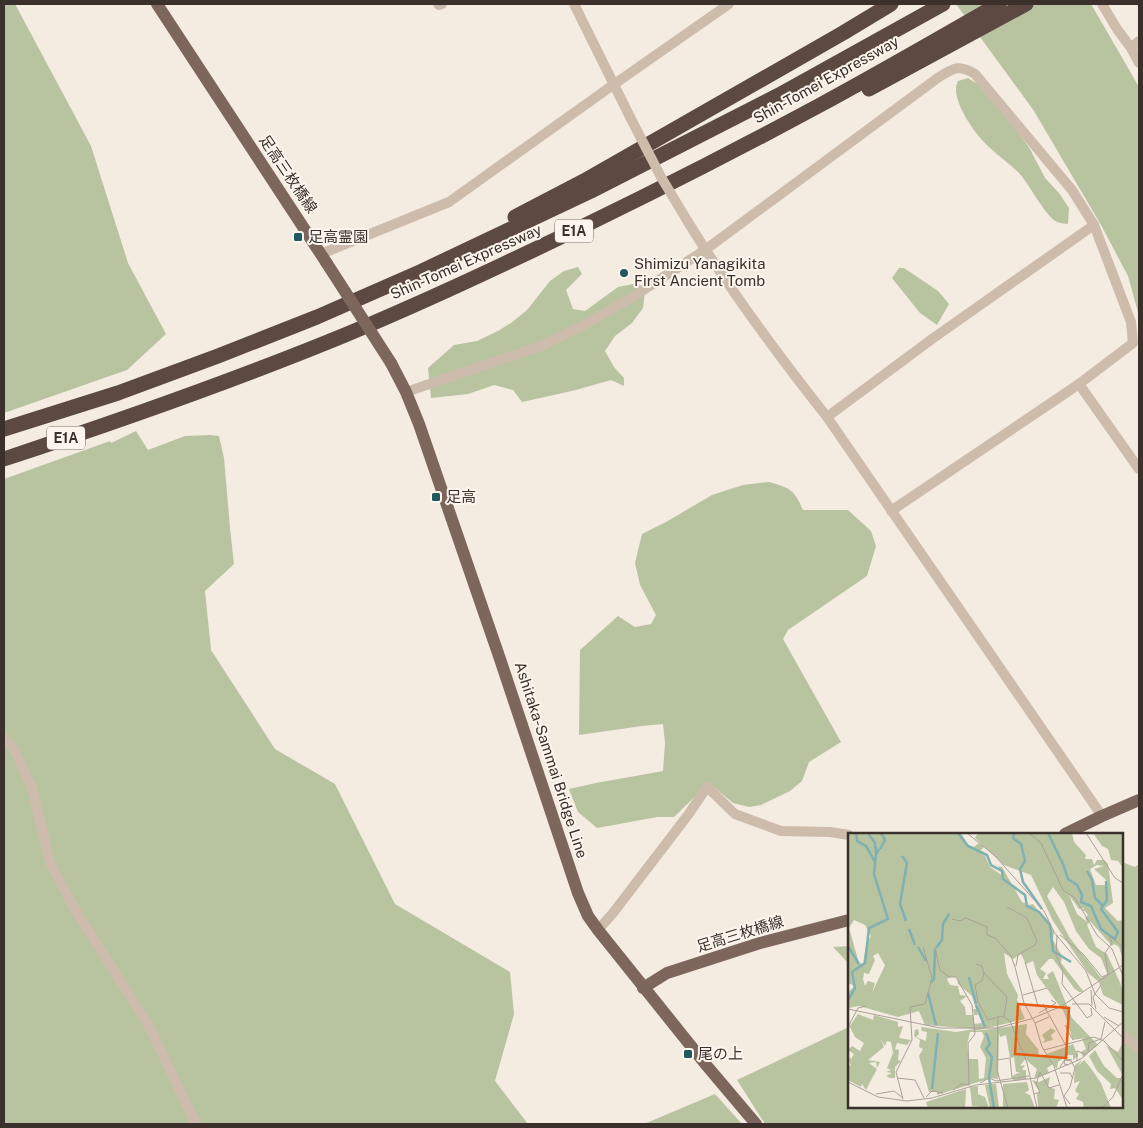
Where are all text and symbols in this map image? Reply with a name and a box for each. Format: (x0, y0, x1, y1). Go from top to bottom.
street label: Shin-Tomei Expressway (750, 32, 901, 127)
street label: 足高三枚橋線 (256, 132, 321, 216)
road number: E1A (555, 220, 593, 242)
street label: Shin-Tomei Expressway (388, 221, 544, 303)
place label: 足高霊園 (308, 228, 368, 245)
marker: 足高霊園 (292, 231, 304, 243)
place label: Shimizu Yanagikita First Ancient Tomb (634, 255, 765, 289)
marker: Shimizu Yanagikita First Ancient Tomb (618, 267, 630, 279)
road number: E1A (47, 426, 85, 449)
place label: 足高 (446, 488, 476, 505)
marker: 足高 (430, 491, 442, 503)
street label: Ashitaka-Sammai Bridge Line (512, 659, 591, 860)
inset map (848, 833, 1123, 1108)
street label: 足高三枚橋線 (694, 912, 785, 955)
place label: 尾の上 (698, 1045, 743, 1062)
marker: 尾の上 (682, 1048, 694, 1060)

